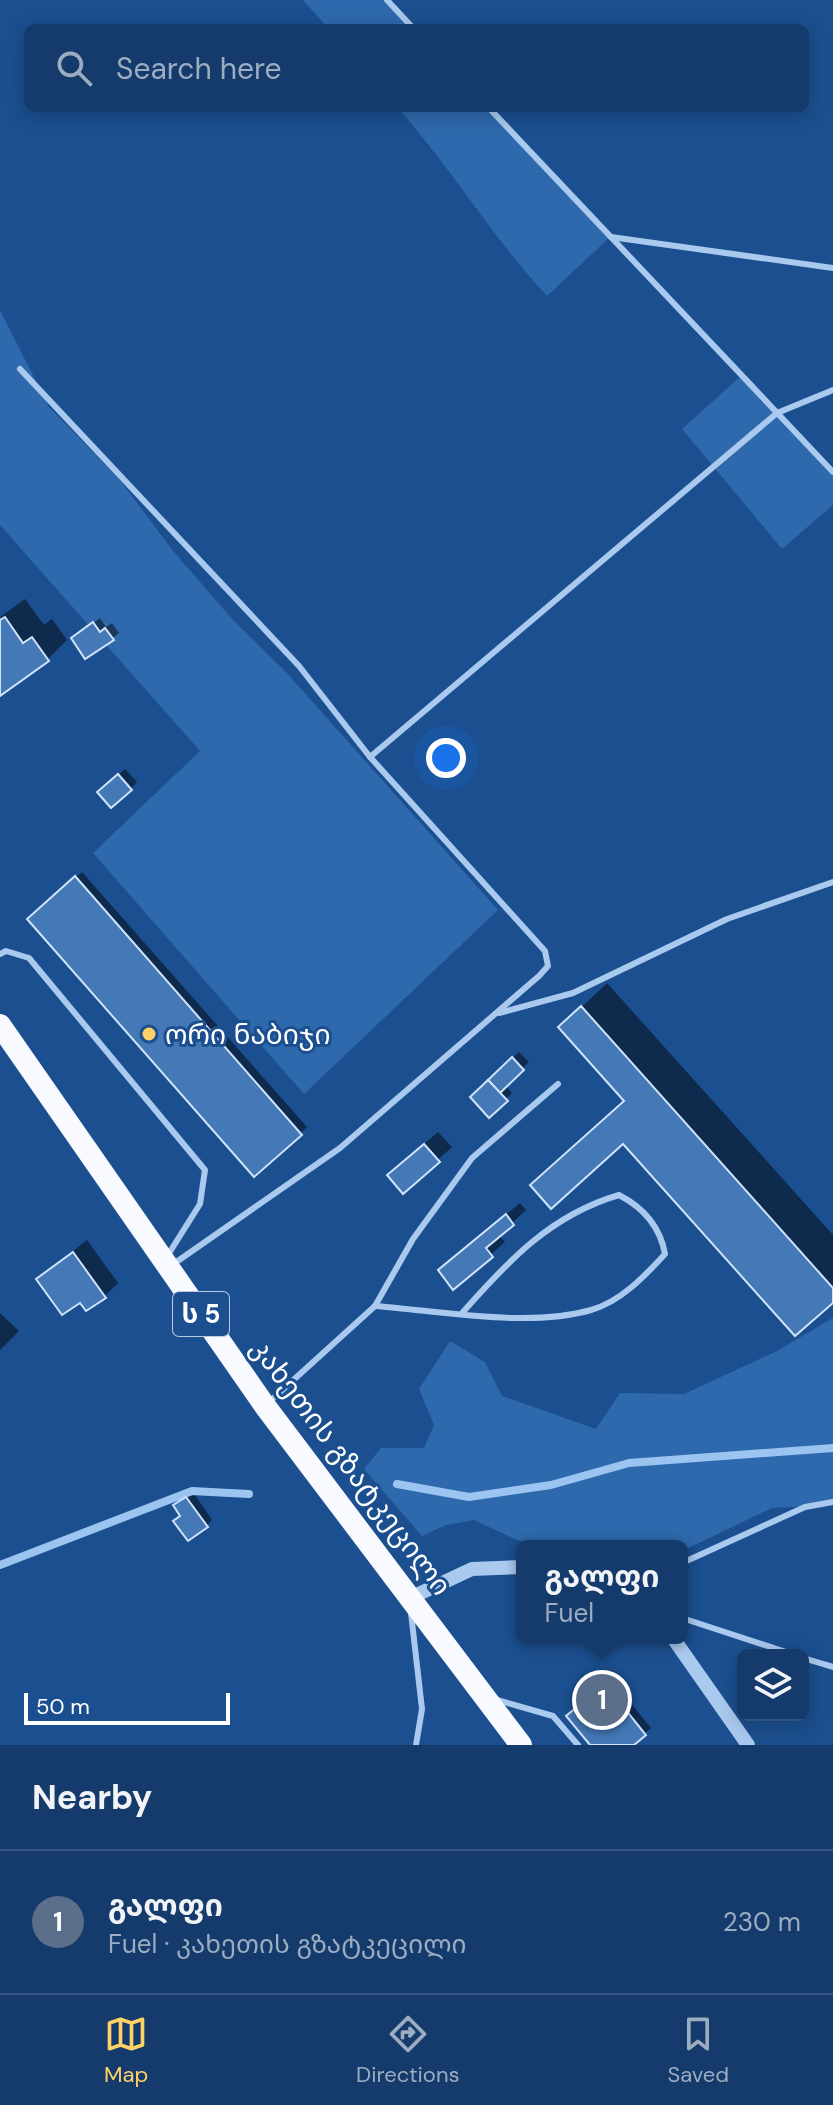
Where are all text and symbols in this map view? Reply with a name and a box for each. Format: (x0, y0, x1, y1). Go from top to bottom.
search box (24, 24, 809, 112)
icon: search (52, 46, 96, 90)
text: Search here (116, 49, 282, 88)
your location (426, 738, 466, 778)
place label: ორი ნაბიჯი (165, 1016, 331, 1053)
marker: ორი ნაბიჯი (140, 1025, 158, 1043)
road number: ს 5 (173, 1292, 229, 1336)
street label: კახეთის გზატკეცილი (242, 1331, 460, 1603)
popup (516, 1540, 688, 1644)
text: გალფი (545, 1557, 659, 1596)
text: Fuel (545, 1596, 594, 1630)
map controls (737, 1649, 809, 1721)
button: layers (737, 1649, 809, 1721)
pin: 1 (576, 1670, 628, 1730)
scale bar (24, 1689, 230, 1725)
text: 50 m (36, 1692, 90, 1721)
text: Nearby (32, 1775, 152, 1820)
text: გალფი (108, 1886, 223, 1925)
text: 1 (53, 1905, 63, 1939)
text: 230 m (723, 1905, 801, 1939)
text: Fuel · კახეთის გზატკეცილი (108, 1927, 467, 1961)
tab: Map (104, 2012, 148, 2089)
tab: Directions (356, 2012, 460, 2089)
tab: Saved (667, 2012, 729, 2089)

